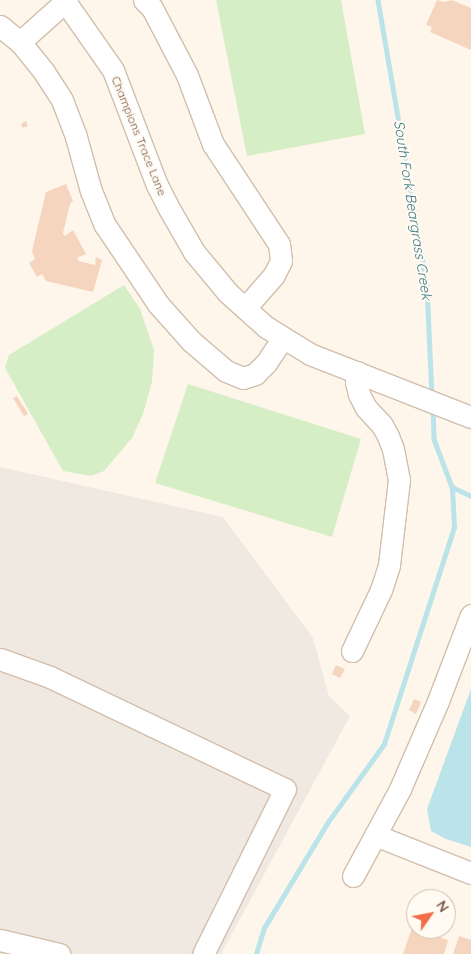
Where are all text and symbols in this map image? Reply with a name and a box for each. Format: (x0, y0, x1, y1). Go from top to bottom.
street label: Champions Trace Lane (108, 74, 170, 198)
water label: South Fork Beargrass Creek (391, 119, 435, 301)
north arrow (406, 889, 456, 939)
text: N (432, 897, 453, 916)

